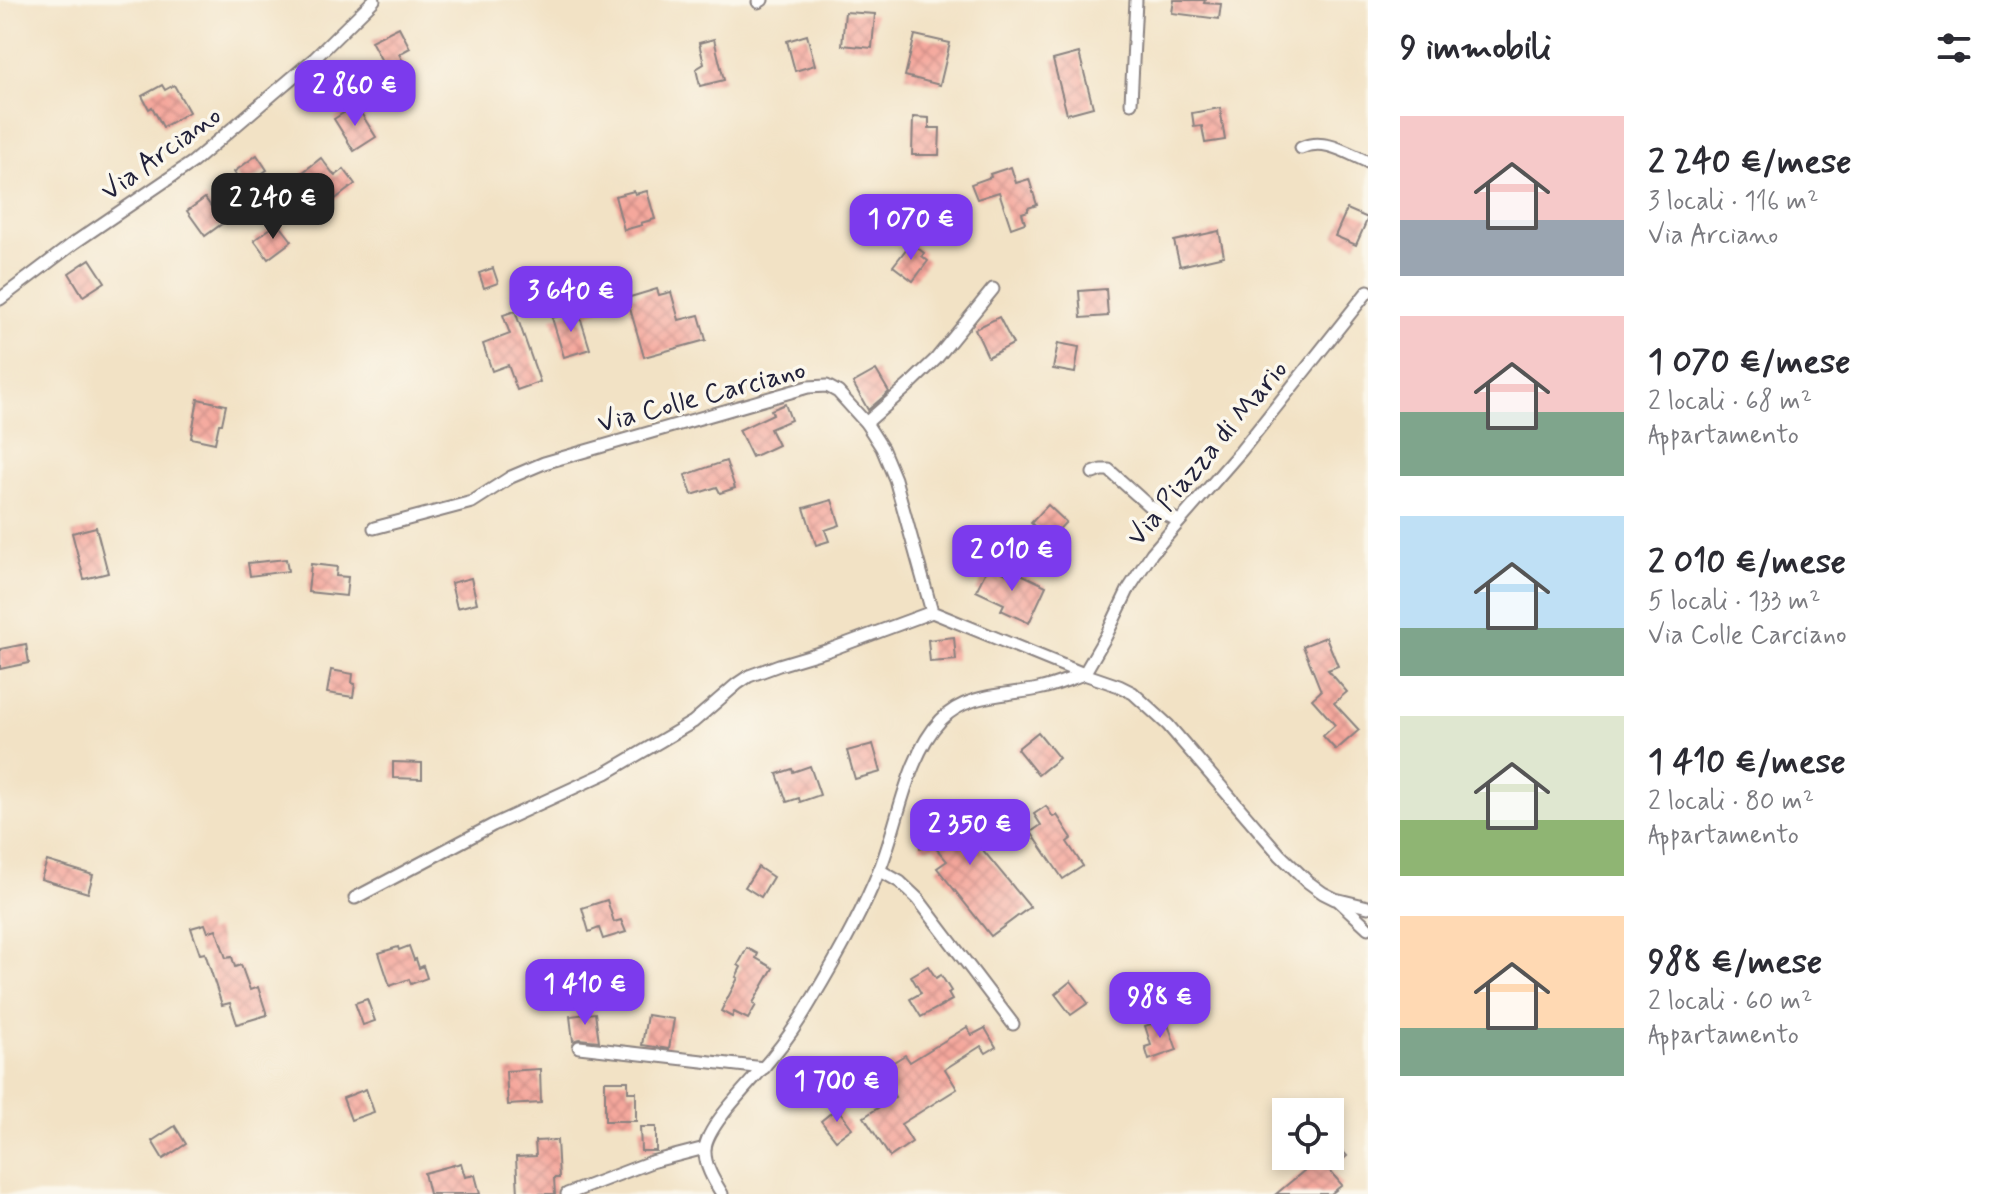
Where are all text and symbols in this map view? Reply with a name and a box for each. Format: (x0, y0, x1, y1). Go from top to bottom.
text: 9 immobili (1400, 26, 1551, 71)
icon: filters (1932, 26, 1976, 70)
pin: 2 860 € (281, 60, 429, 128)
text: 2 860 € (313, 69, 397, 103)
street label: Via Arciano (94, 98, 229, 210)
text: 2 240 €/mese (1648, 140, 1852, 185)
icon: home (1464, 148, 1560, 244)
pin: 2 240 € (199, 173, 347, 241)
text: 2 240 € (229, 182, 317, 216)
text: 3 locali · 116 m² (1648, 185, 1818, 219)
pin: 1 070 € (837, 194, 985, 262)
text: 1 070 € (868, 203, 954, 237)
text: Via Arciano (1648, 219, 1778, 253)
pin: 3 640 € (497, 266, 645, 334)
text: 3 640 € (527, 275, 615, 309)
text: 1 070 €/mese (1648, 340, 1850, 385)
icon: home (1464, 348, 1560, 444)
street label: Via Colle Carciano (594, 352, 810, 443)
street label: Via Piazza di Mario (1119, 353, 1297, 555)
text: 2 locali · 68 m² (1648, 385, 1812, 419)
text: Appartamento (1648, 419, 1799, 453)
pin: 2 010 € (938, 525, 1086, 593)
text: 2 010 € (970, 534, 1054, 568)
text: 2 010 €/mese (1648, 540, 1846, 585)
icon: home (1464, 548, 1560, 644)
text: 5 locali · 133 m² (1648, 585, 1820, 619)
text: Via Colle Carciano (1648, 619, 1847, 653)
text: 1 410 €/mese (1648, 740, 1846, 785)
icon: home (1464, 748, 1560, 844)
text: 2 locali · 80 m² (1648, 785, 1814, 819)
pin: 2 350 € (896, 799, 1044, 867)
text: 2 350 € (928, 808, 1012, 842)
text: Appartamento (1648, 819, 1799, 853)
text: 988 €/mese (1648, 940, 1822, 985)
icon: home (1464, 948, 1560, 1044)
pin: 1 410 € (511, 959, 659, 1027)
text: 1 410 € (543, 968, 627, 1002)
pin: 988 € (1104, 972, 1216, 1040)
text: 988 € (1127, 981, 1193, 1015)
text: 2 locali · 60 m² (1648, 985, 1813, 1019)
text: Appartamento (1648, 1019, 1799, 1053)
pin: 1 700 € (763, 1056, 911, 1124)
text: 1 700 € (794, 1065, 880, 1099)
map controls (1272, 1098, 1344, 1170)
button: locate (1272, 1098, 1344, 1170)

